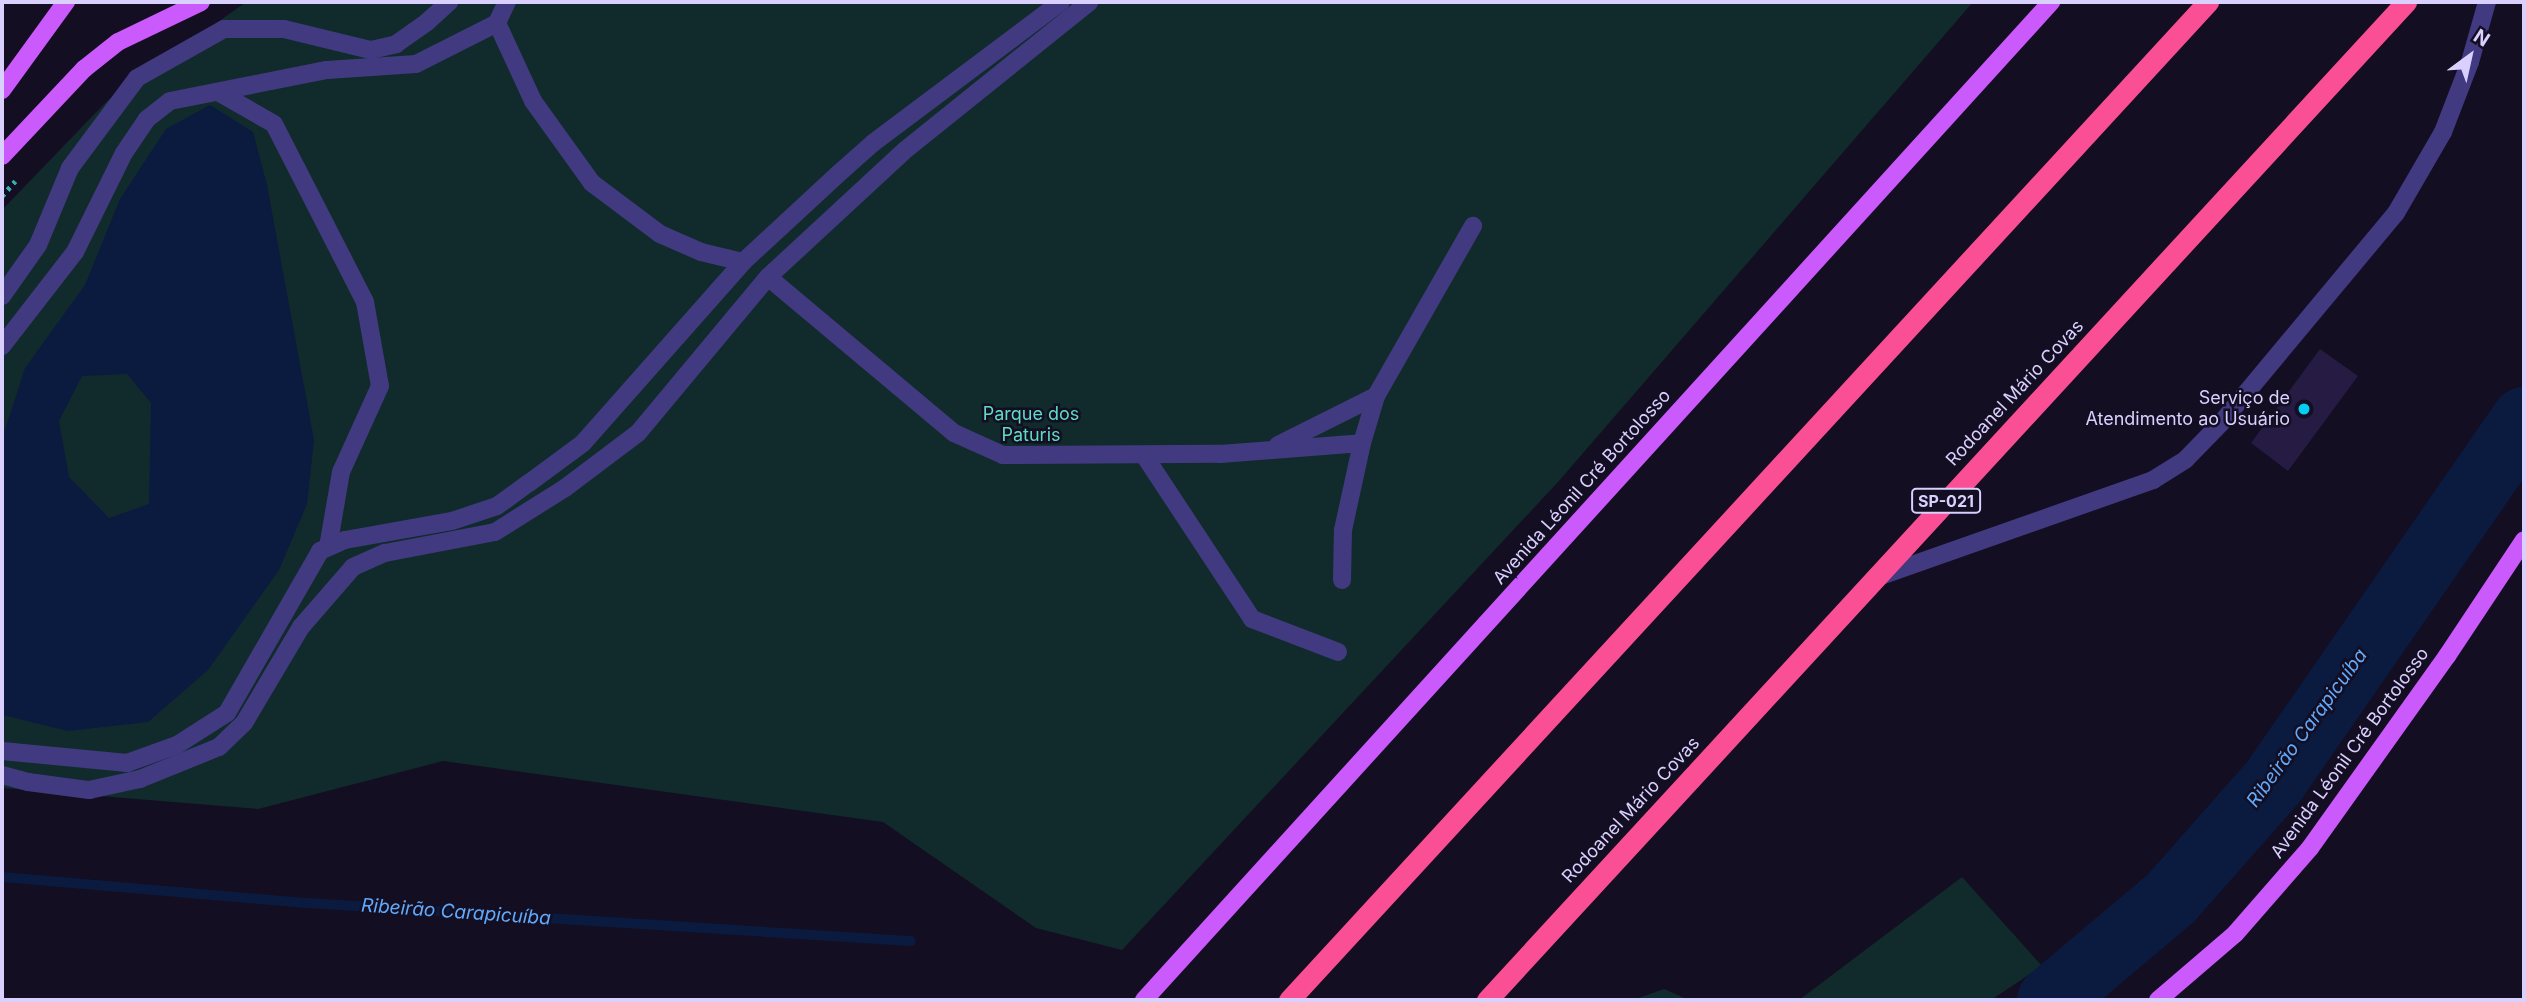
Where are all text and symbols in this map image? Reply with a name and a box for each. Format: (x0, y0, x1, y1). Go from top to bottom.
north arrow (2435, 21, 2505, 91)
text: N (2469, 24, 2494, 52)
street label: Rodoanel Mário Covas (1942, 316, 2088, 470)
street label: Avenida Léonil Cré Bortolosso (1489, 385, 1675, 589)
place label: Serviço de Atendimento ao Usuário (2085, 388, 2290, 430)
marker: Serviço de Atendimento ao Usuário (2296, 401, 2312, 417)
park label: Parque dos Paturis (983, 404, 1079, 446)
road number: SP-021 (1911, 488, 1981, 514)
water label: Ribeirão Carapicuíba (2242, 644, 2372, 812)
street label: Avenida Léonil Cré Bortolosso (2266, 644, 2434, 862)
street label: Rodoanel Mário Covas (1558, 733, 1704, 887)
water label: Ribeirão Carapicuíba (360, 894, 552, 930)

